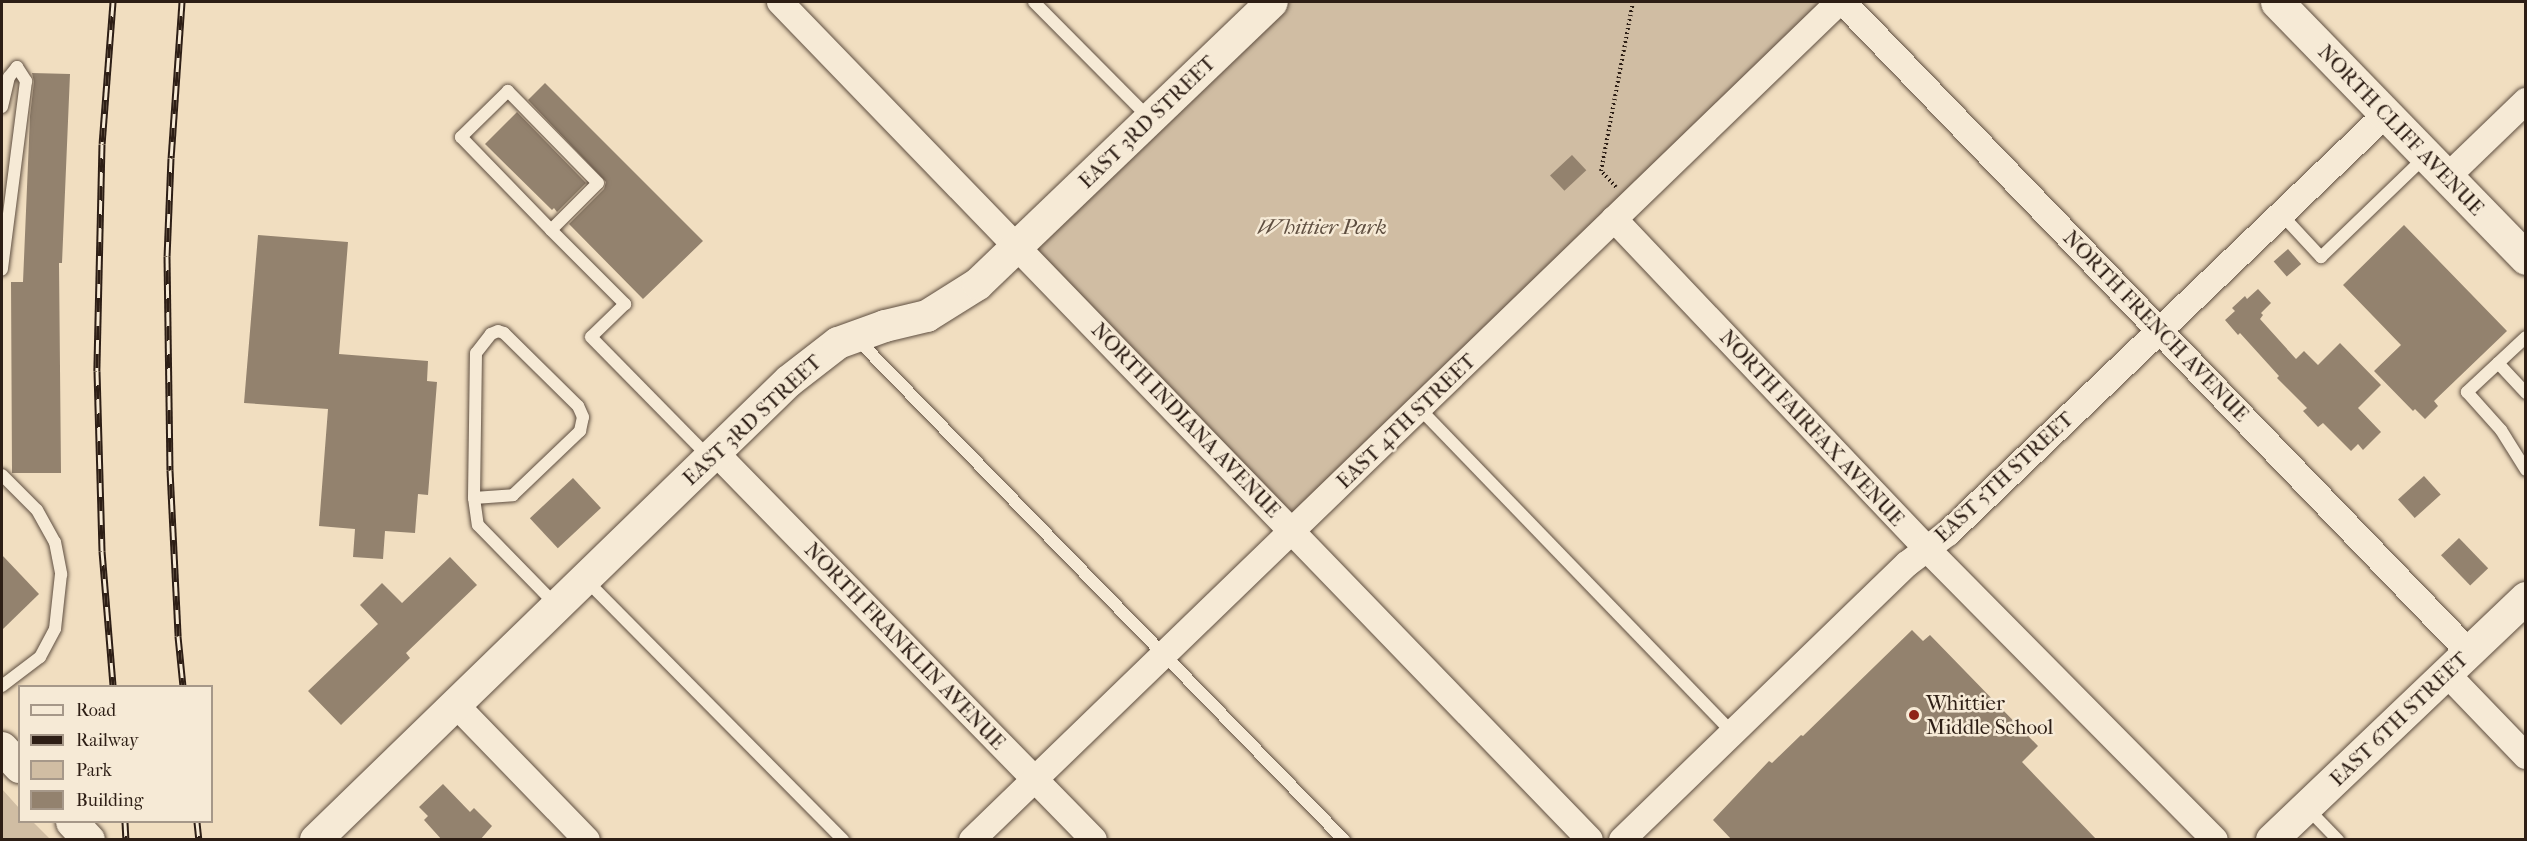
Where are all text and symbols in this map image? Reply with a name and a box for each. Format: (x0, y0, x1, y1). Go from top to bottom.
street label: NORTH CLIFF AVENUE (2313, 39, 2489, 221)
street label: EAST 3RD STREET (1073, 50, 1221, 194)
park label: Whittier Park (1257, 214, 1387, 240)
street label: NORTH FRENCH AVENUE (2058, 225, 2254, 427)
street label: NORTH INDIANA AVENUE (1086, 317, 1286, 523)
street label: NORTH FAIRFAX AVENUE (1714, 325, 1910, 531)
street label: EAST 4TH STREET (1331, 348, 1481, 494)
street label: EAST 3RD STREET (677, 349, 827, 491)
street label: EAST 5TH STREET (1929, 406, 2079, 548)
street label: NORTH FRANKLIN AVENUE (799, 537, 1011, 755)
street label: EAST 6TH STREET (2325, 647, 2473, 791)
legend (18, 685, 213, 823)
place label: Whittier Middle School (1926, 690, 2053, 740)
text: Road (76, 700, 116, 721)
marker: Whittier Middle School (1907, 708, 1921, 722)
text: Railway (76, 730, 139, 751)
text: Park (76, 760, 112, 781)
text: Building (76, 790, 143, 811)

